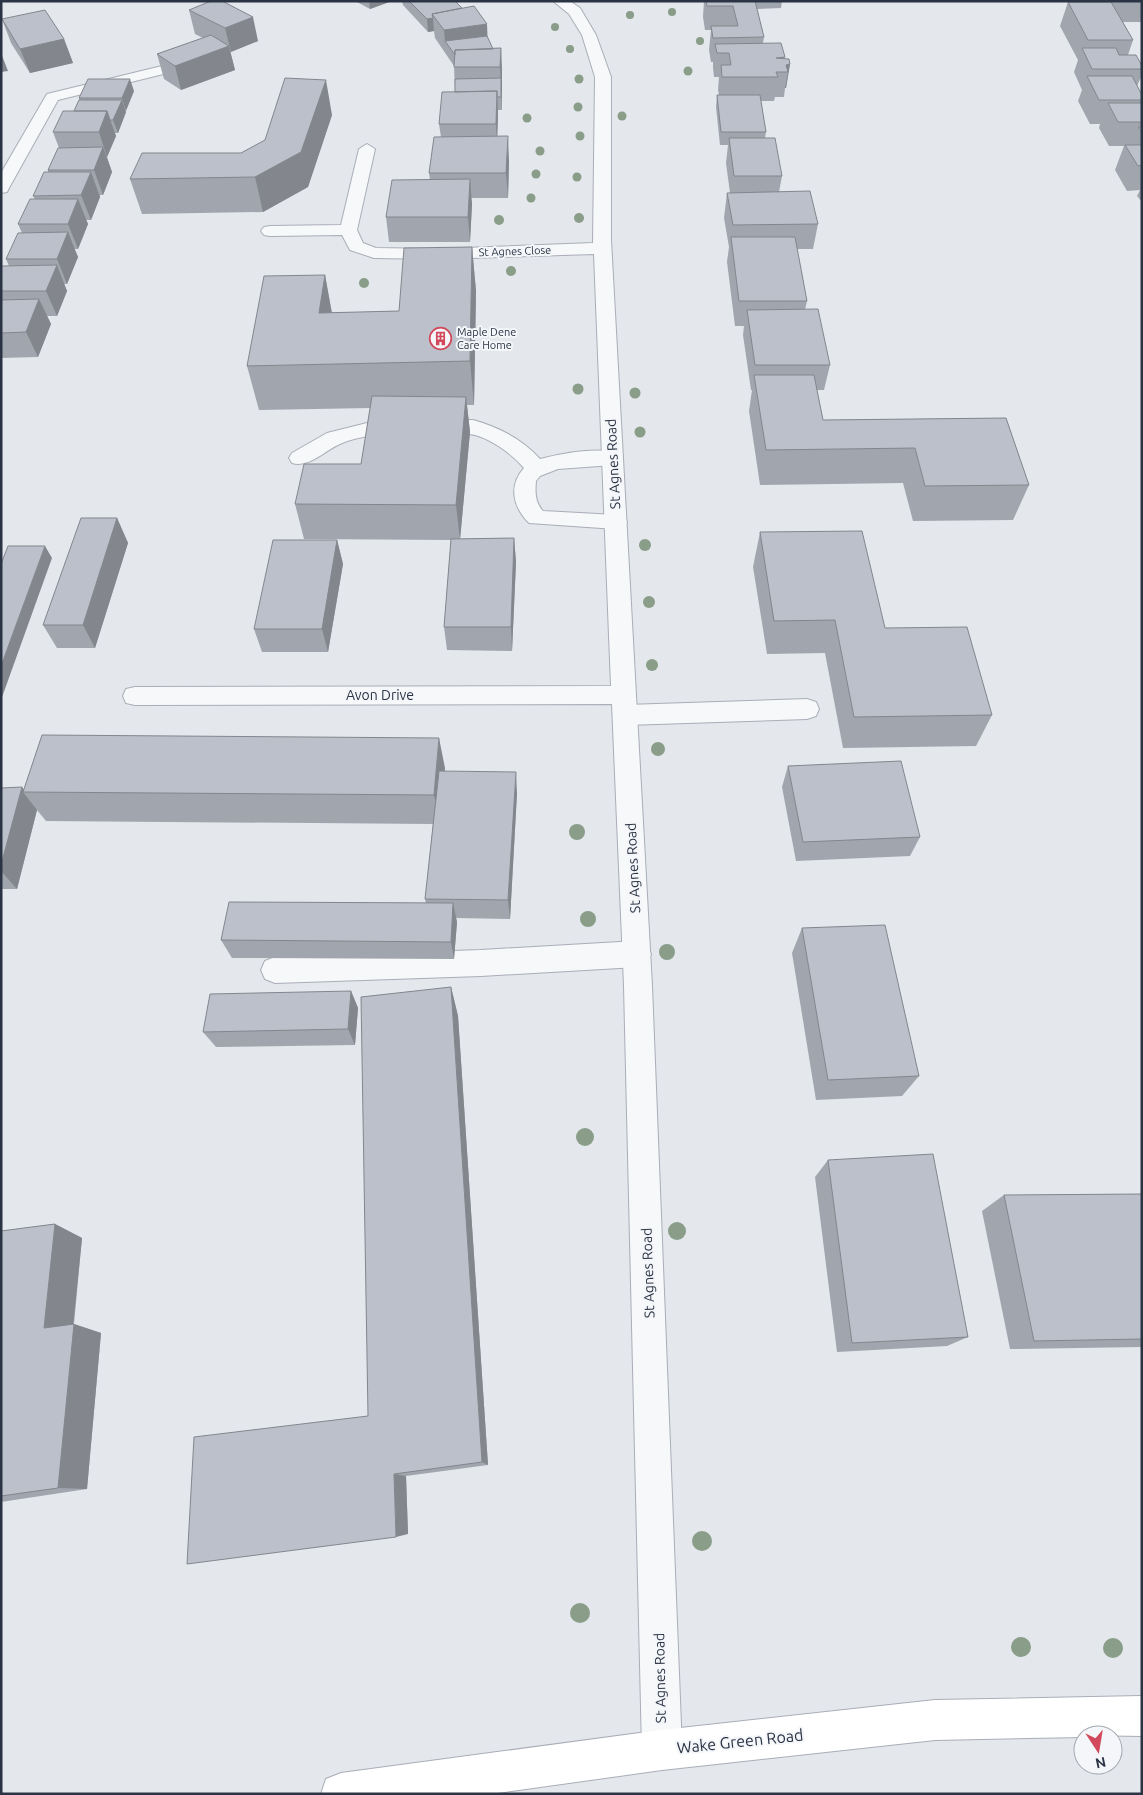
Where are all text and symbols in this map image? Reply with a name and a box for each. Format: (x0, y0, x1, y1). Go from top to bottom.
street label: St Agnes Close (479, 244, 551, 258)
building icon: Maple Dene Care Home (429, 326, 453, 350)
place label: Maple Dene Care Home (457, 326, 516, 351)
street label: St Agnes Road (603, 418, 623, 510)
street label: Avon Drive (346, 687, 414, 703)
street label: St Agnes Road (623, 822, 643, 914)
street label: St Agnes Road (638, 1228, 658, 1318)
street label: St Agnes Road (651, 1633, 669, 1723)
street label: Wake Green Road (676, 1725, 804, 1757)
north arrow (1073, 1725, 1123, 1775)
text: N (1094, 1754, 1107, 1772)

